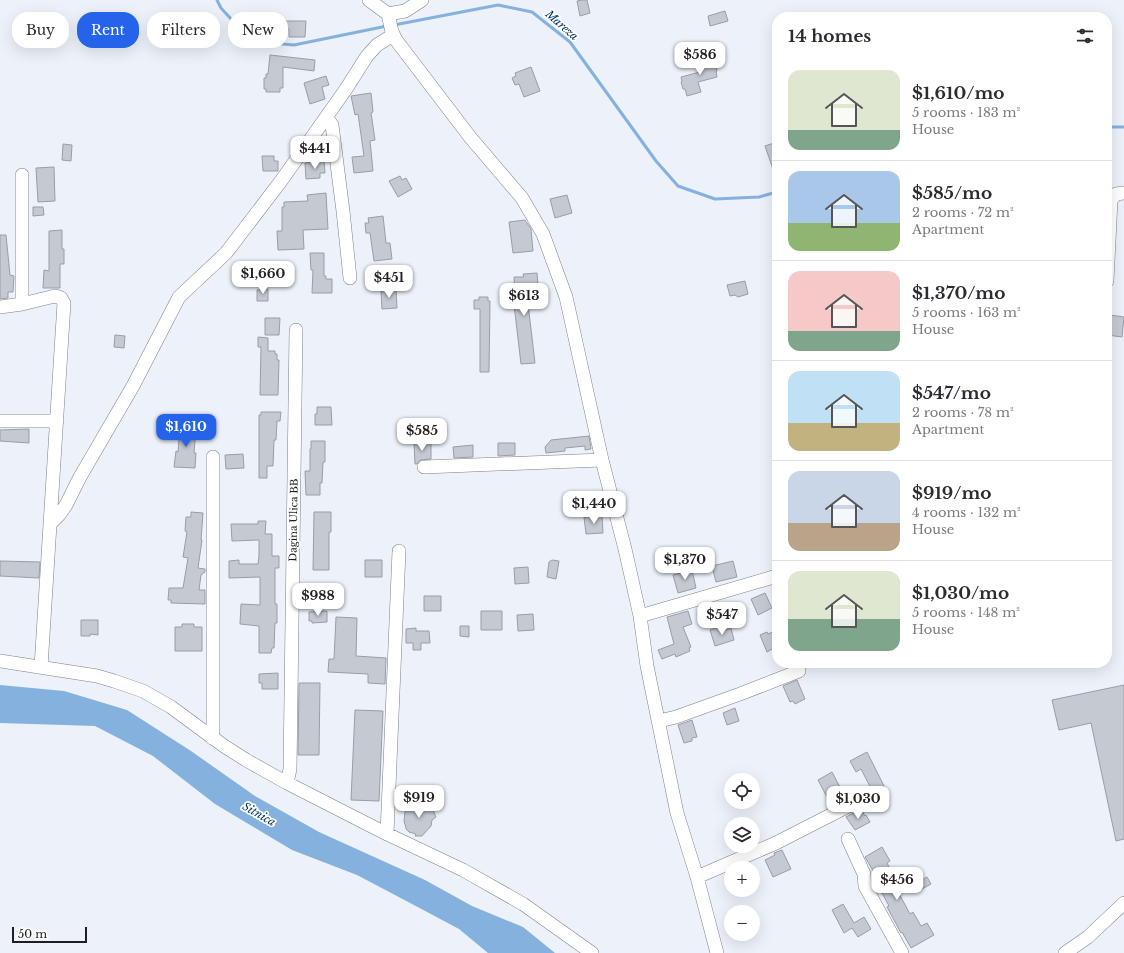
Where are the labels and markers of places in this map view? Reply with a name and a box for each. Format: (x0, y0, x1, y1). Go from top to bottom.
pin: $586 (676, 42, 724, 76)
pin: $441 (291, 136, 339, 170)
pin: $1,660 (230, 261, 296, 295)
pin: $451 (365, 265, 413, 299)
pin: $613 (500, 283, 548, 317)
pin: $1,610 (153, 414, 219, 448)
pin: $585 (398, 418, 446, 452)
pin: $1,440 (561, 491, 627, 525)
pin: $1,370 (652, 547, 718, 581)
pin: $988 (294, 583, 342, 617)
pin: $547 (698, 602, 746, 636)
pin: $919 (395, 785, 443, 819)
pin: $1,030 (825, 786, 891, 820)
pin: $456 (873, 867, 921, 901)

